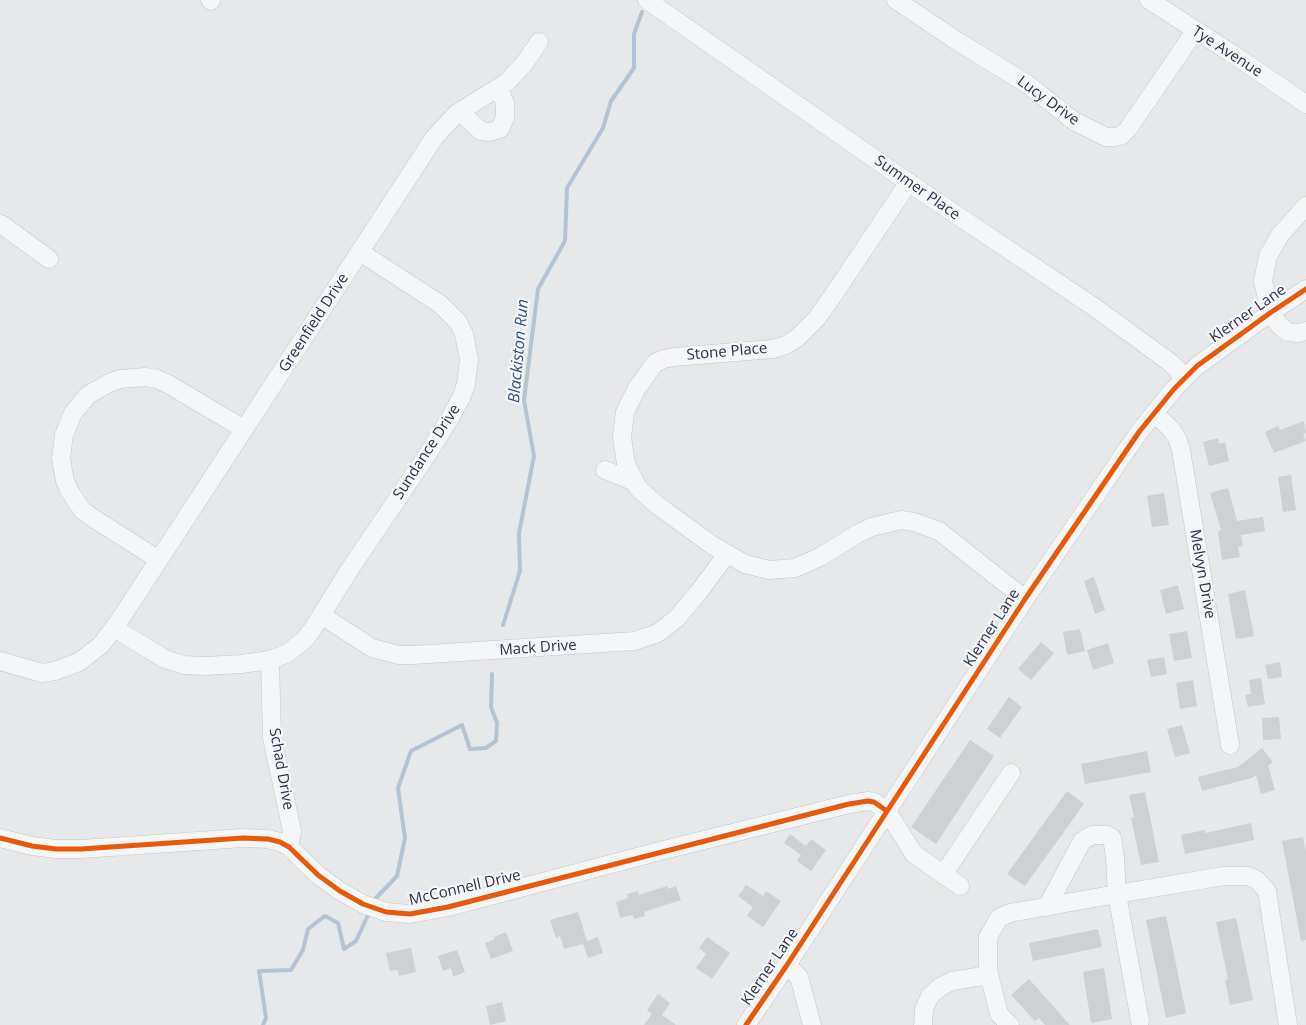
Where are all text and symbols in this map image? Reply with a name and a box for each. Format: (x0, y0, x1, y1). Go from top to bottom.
street label: Tye Avenue (1188, 23, 1266, 81)
street label: Lucy Drive (1013, 72, 1083, 130)
street label: Summer Place (871, 152, 963, 224)
street label: Greenfield Drive (275, 270, 353, 376)
street label: Klerner Lane (1206, 281, 1290, 347)
water label: Blackiston Run (505, 298, 533, 404)
street label: Stone Place (686, 340, 768, 364)
street label: Sundance Drive (390, 401, 464, 503)
street label: Melvyn Drive (1185, 528, 1219, 620)
street label: Klerner Lane (960, 586, 1024, 670)
street label: Mack Drive (499, 636, 577, 660)
street label: Schad Drive (265, 727, 297, 811)
street label: McConnell Drive (407, 866, 523, 910)
street label: Klerner Lane (738, 925, 802, 1009)

